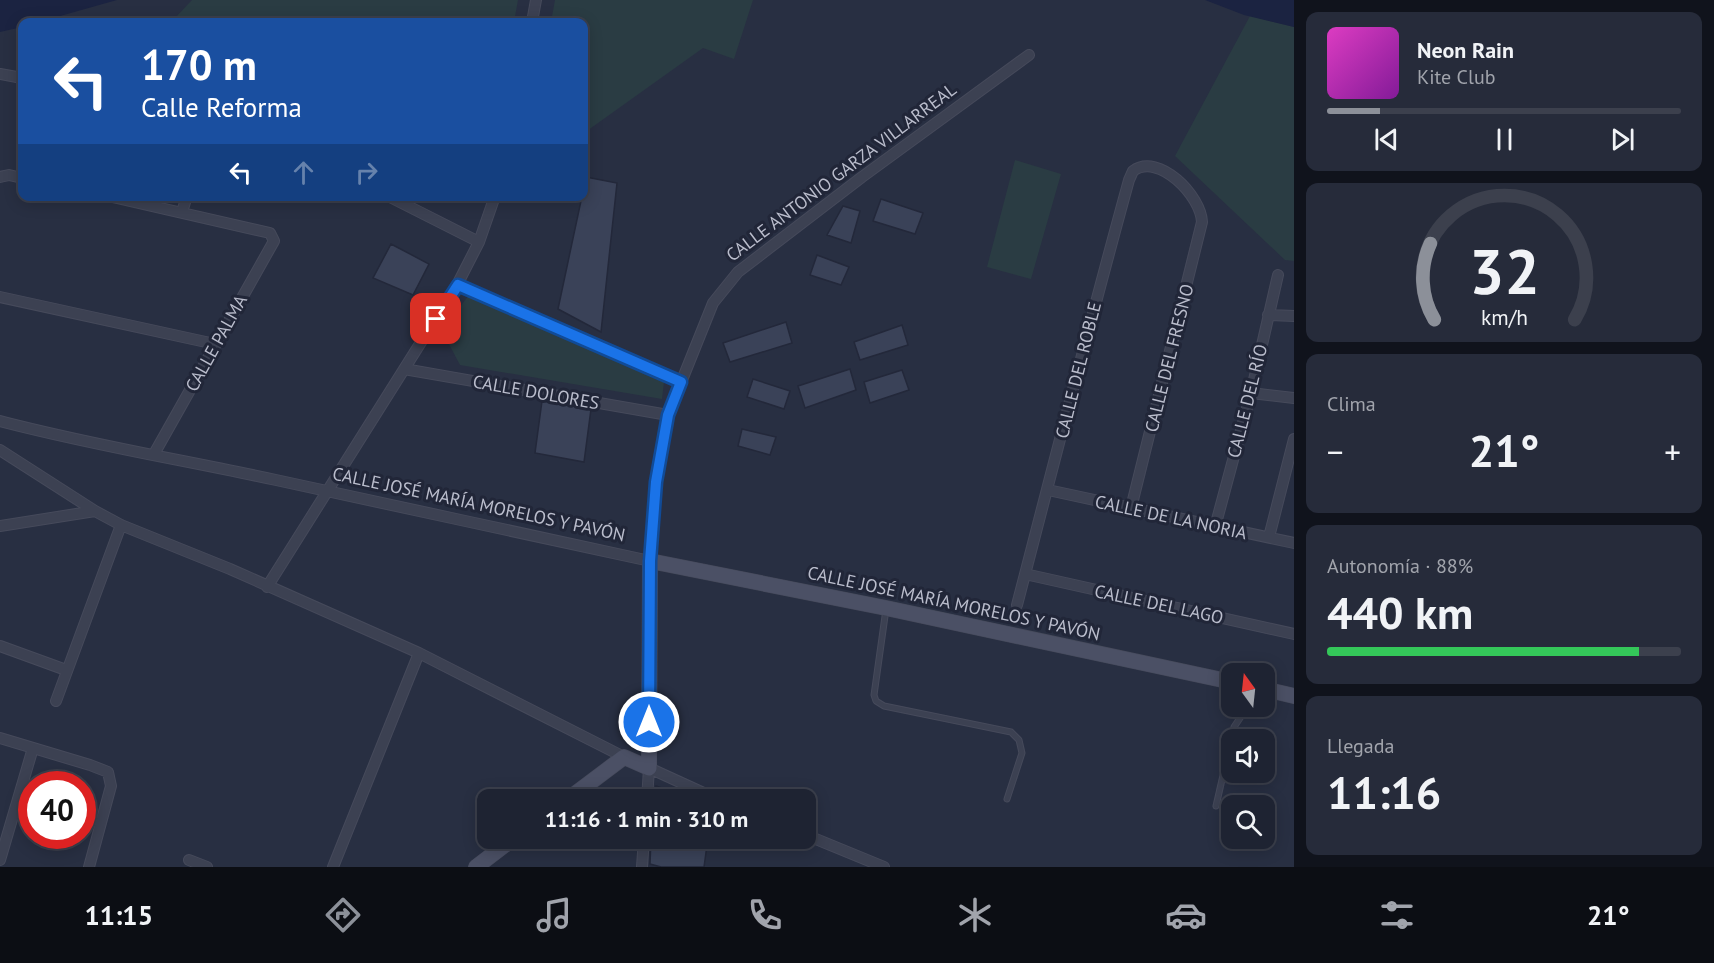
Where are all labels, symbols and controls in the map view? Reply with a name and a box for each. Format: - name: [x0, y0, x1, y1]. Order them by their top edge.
- text: Neon Rain: [1417, 36, 1514, 64]
- text: 170 m: [141, 37, 257, 92]
- icon: left: [42, 42, 120, 120]
- text: Kite Club: [1417, 64, 1495, 90]
- street label: CALLE ANTONIO GARZA VILLARREAL: [721, 78, 961, 266]
- text: Calle Reforma: [141, 90, 302, 124]
- icon: previous: [1370, 123, 1403, 156]
- icon: pause: [1488, 123, 1521, 156]
- icon: next: [1606, 123, 1639, 156]
- icon: left: [224, 156, 257, 189]
- icon: ahead: [287, 156, 320, 189]
- icon: right: [350, 156, 383, 189]
- text: 32: [1469, 230, 1539, 311]
- street label: CALLE DEL FRESNO: [1139, 282, 1199, 434]
- street label: CALLE PALMA: [180, 290, 252, 395]
- pin: [410, 293, 461, 344]
- street label: CALLE DEL ROBLE: [1050, 299, 1106, 441]
- icon: arrive: [419, 302, 452, 335]
- text: km/h: [1480, 303, 1527, 331]
- street label: CALLE DEL RÍO: [1222, 342, 1272, 460]
- street label: CALLE DOLORES: [471, 370, 601, 414]
- text: Clima: [1327, 391, 1376, 417]
- text: 21°: [1469, 421, 1539, 479]
- text: −: [1327, 430, 1344, 473]
- text: +: [1664, 430, 1681, 473]
- street label: CALLE JOSÉ MARÍA MORELOS Y PAVÓN: [331, 462, 627, 546]
- street label: CALLE DE LA NORIA: [1093, 490, 1249, 544]
- text: Autonomía · 88%: [1327, 553, 1473, 579]
- street label: CALLE JOSÉ MARÍA MORELOS Y PAVÓN: [806, 561, 1102, 645]
- street label: CALLE DEL LAGO: [1093, 579, 1225, 629]
- text: 440 km: [1327, 583, 1473, 641]
- north arrow: [1221, 663, 1275, 717]
- map controls: [1221, 663, 1275, 849]
- position arrow: [617, 690, 681, 754]
- button: sound: [1221, 729, 1275, 783]
- text: Llegada: [1327, 733, 1394, 759]
- text: 11:16: [1327, 763, 1441, 821]
- speed limit sign: 40: [18, 771, 96, 849]
- button: search: [1221, 795, 1275, 849]
- text: 11:16 · 1 min · 310 m: [545, 805, 748, 833]
- icon: directions: [322, 894, 364, 936]
- icon: music: [533, 894, 575, 936]
- icon: phone: [744, 894, 786, 936]
- icon: climate: [954, 894, 996, 936]
- icon: car: [1165, 894, 1207, 936]
- icon: filters: [1376, 894, 1418, 936]
- text: 11:15: [84, 898, 153, 932]
- text: 21°: [1587, 898, 1629, 932]

